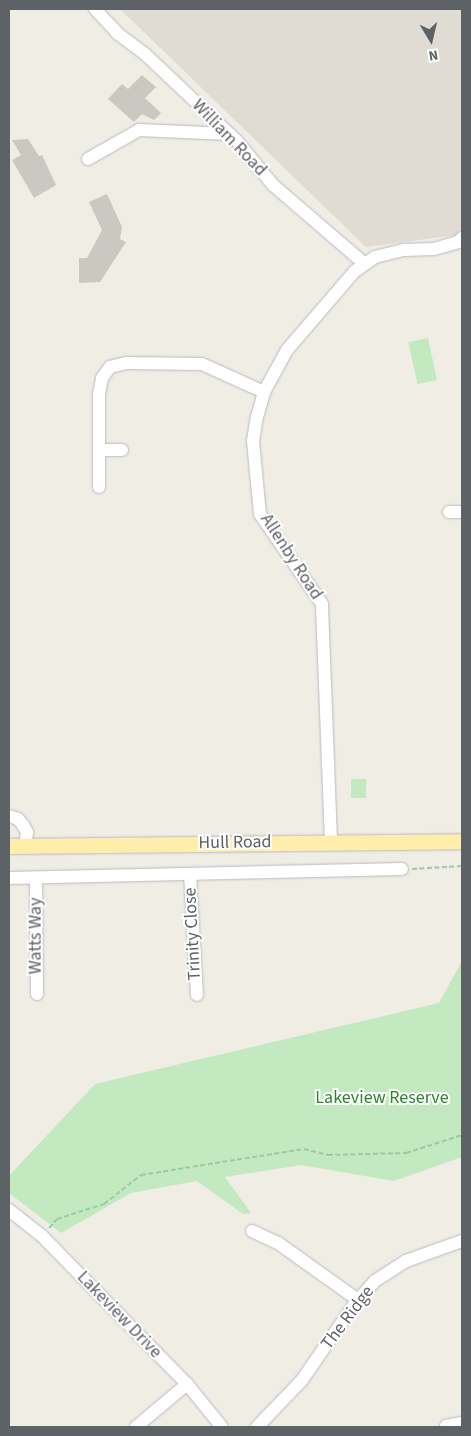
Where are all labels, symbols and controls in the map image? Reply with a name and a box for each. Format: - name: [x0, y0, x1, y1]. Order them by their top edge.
- north arrow: [406, 15, 456, 65]
- text: N: [427, 44, 440, 65]
- street label: William Road: [187, 95, 271, 181]
- street label: Allenby Road: [255, 510, 327, 604]
- street label: Hull Road: [198, 832, 272, 854]
- street label: Trinity Close: [180, 887, 206, 981]
- street label: Watts Way: [25, 898, 47, 974]
- park label: Lakeview Reserve: [315, 1087, 449, 1109]
- street label: Lakeview Drive: [72, 1267, 166, 1363]
- street label: The Ridge: [317, 1282, 379, 1354]

